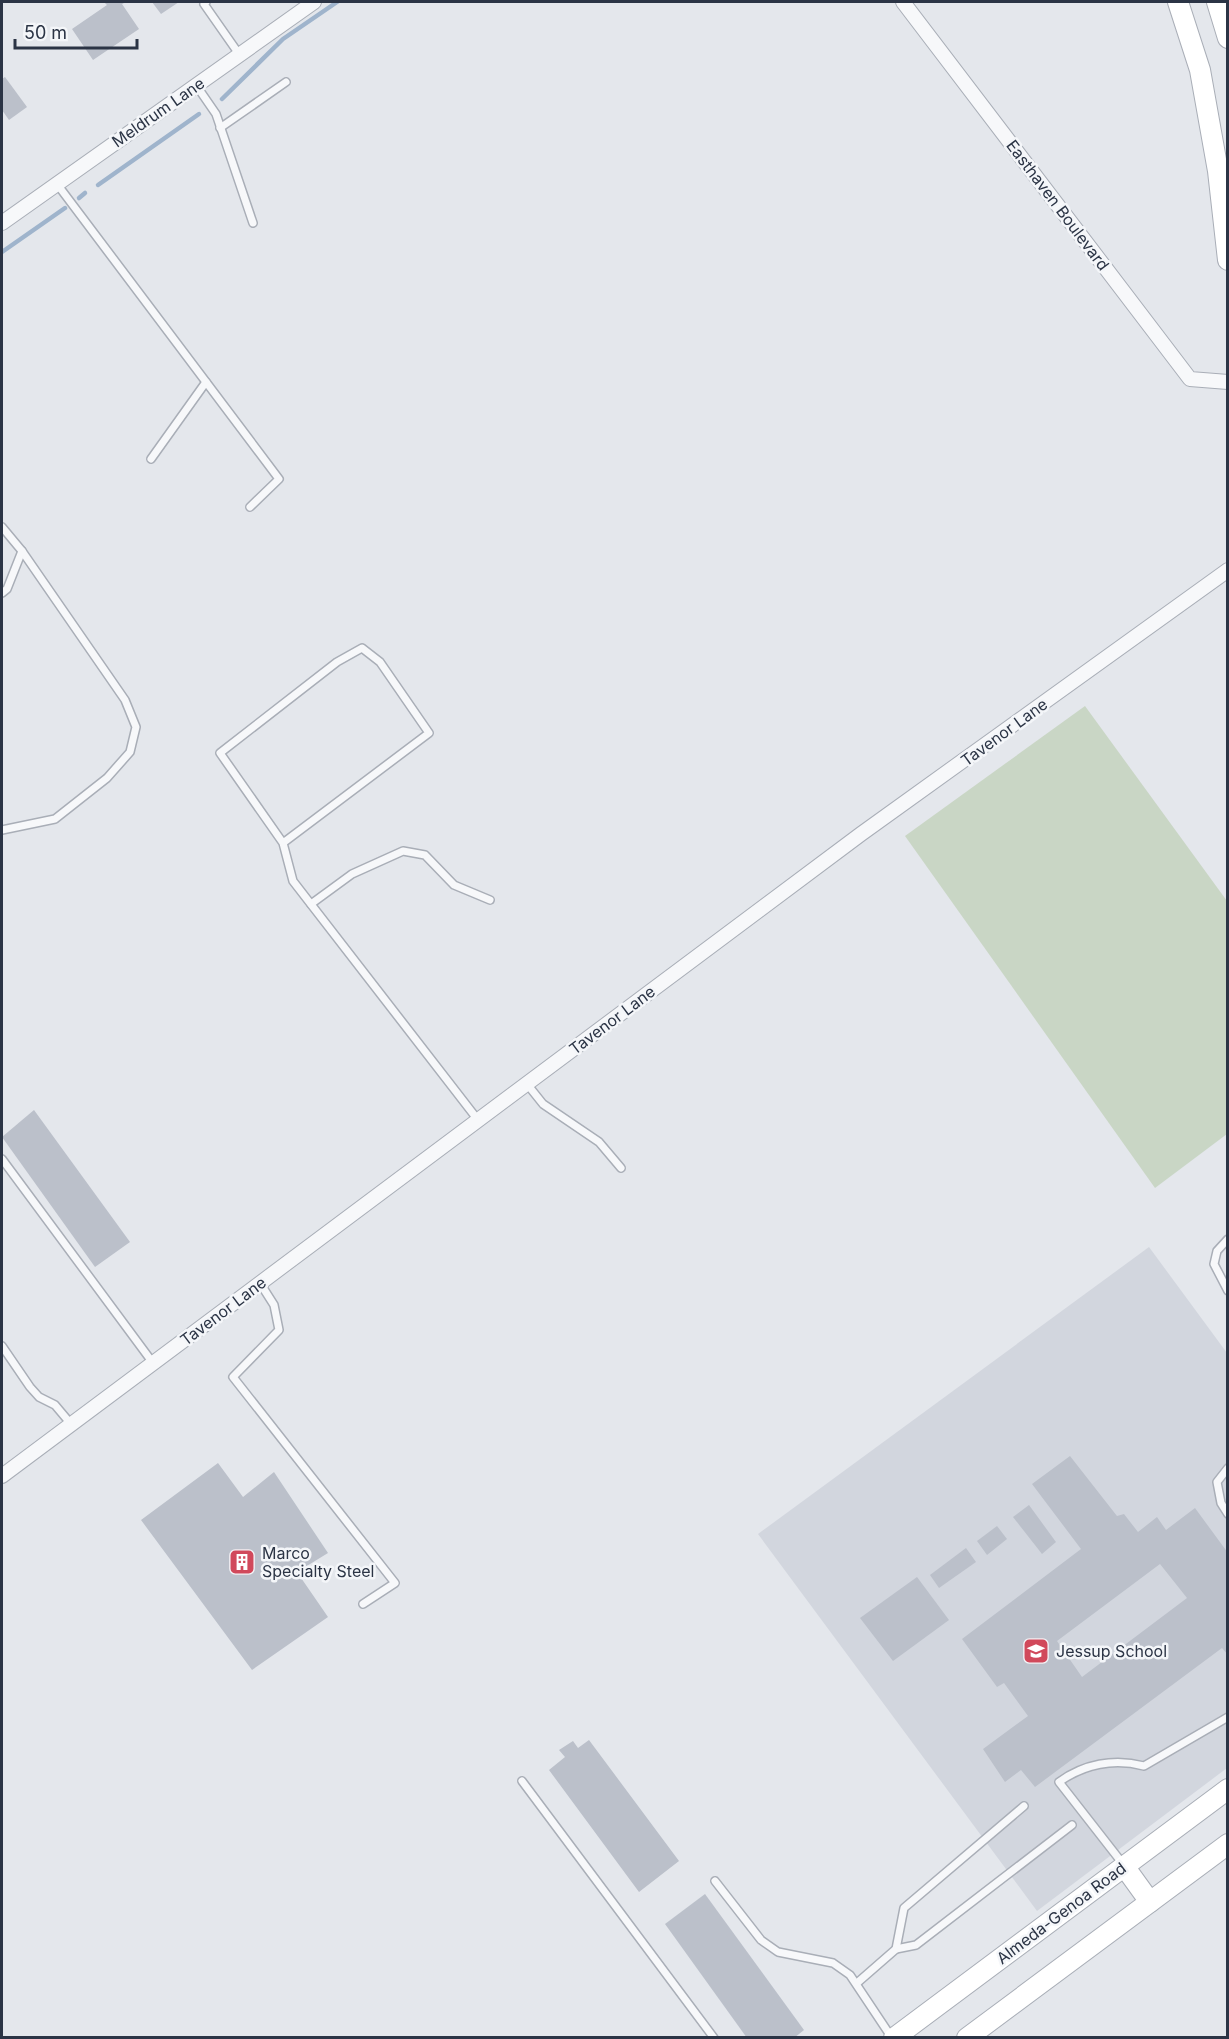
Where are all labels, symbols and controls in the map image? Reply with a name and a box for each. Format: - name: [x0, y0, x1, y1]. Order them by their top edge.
- scale bar: [15, 12, 136, 50]
- text: 50 m: [24, 22, 67, 43]
- street label: Meldrum Lane: [108, 73, 208, 151]
- street label: Easthaven Boulevard: [1002, 136, 1114, 274]
- street label: Tavenor Lane: [957, 694, 1051, 770]
- street label: Tavenor Lane: [565, 981, 659, 1059]
- street label: Tavenor Lane: [176, 1272, 270, 1350]
- place label: Marco Specialty Steel: [262, 1543, 374, 1581]
- building icon: Marco Specialty Steel: [227, 1547, 257, 1577]
- school or university icon: Jessup School: [1021, 1636, 1051, 1666]
- place label: Jessup School: [1056, 1641, 1167, 1661]
- street label: Almeda-Genoa Road: [992, 1858, 1130, 1968]

